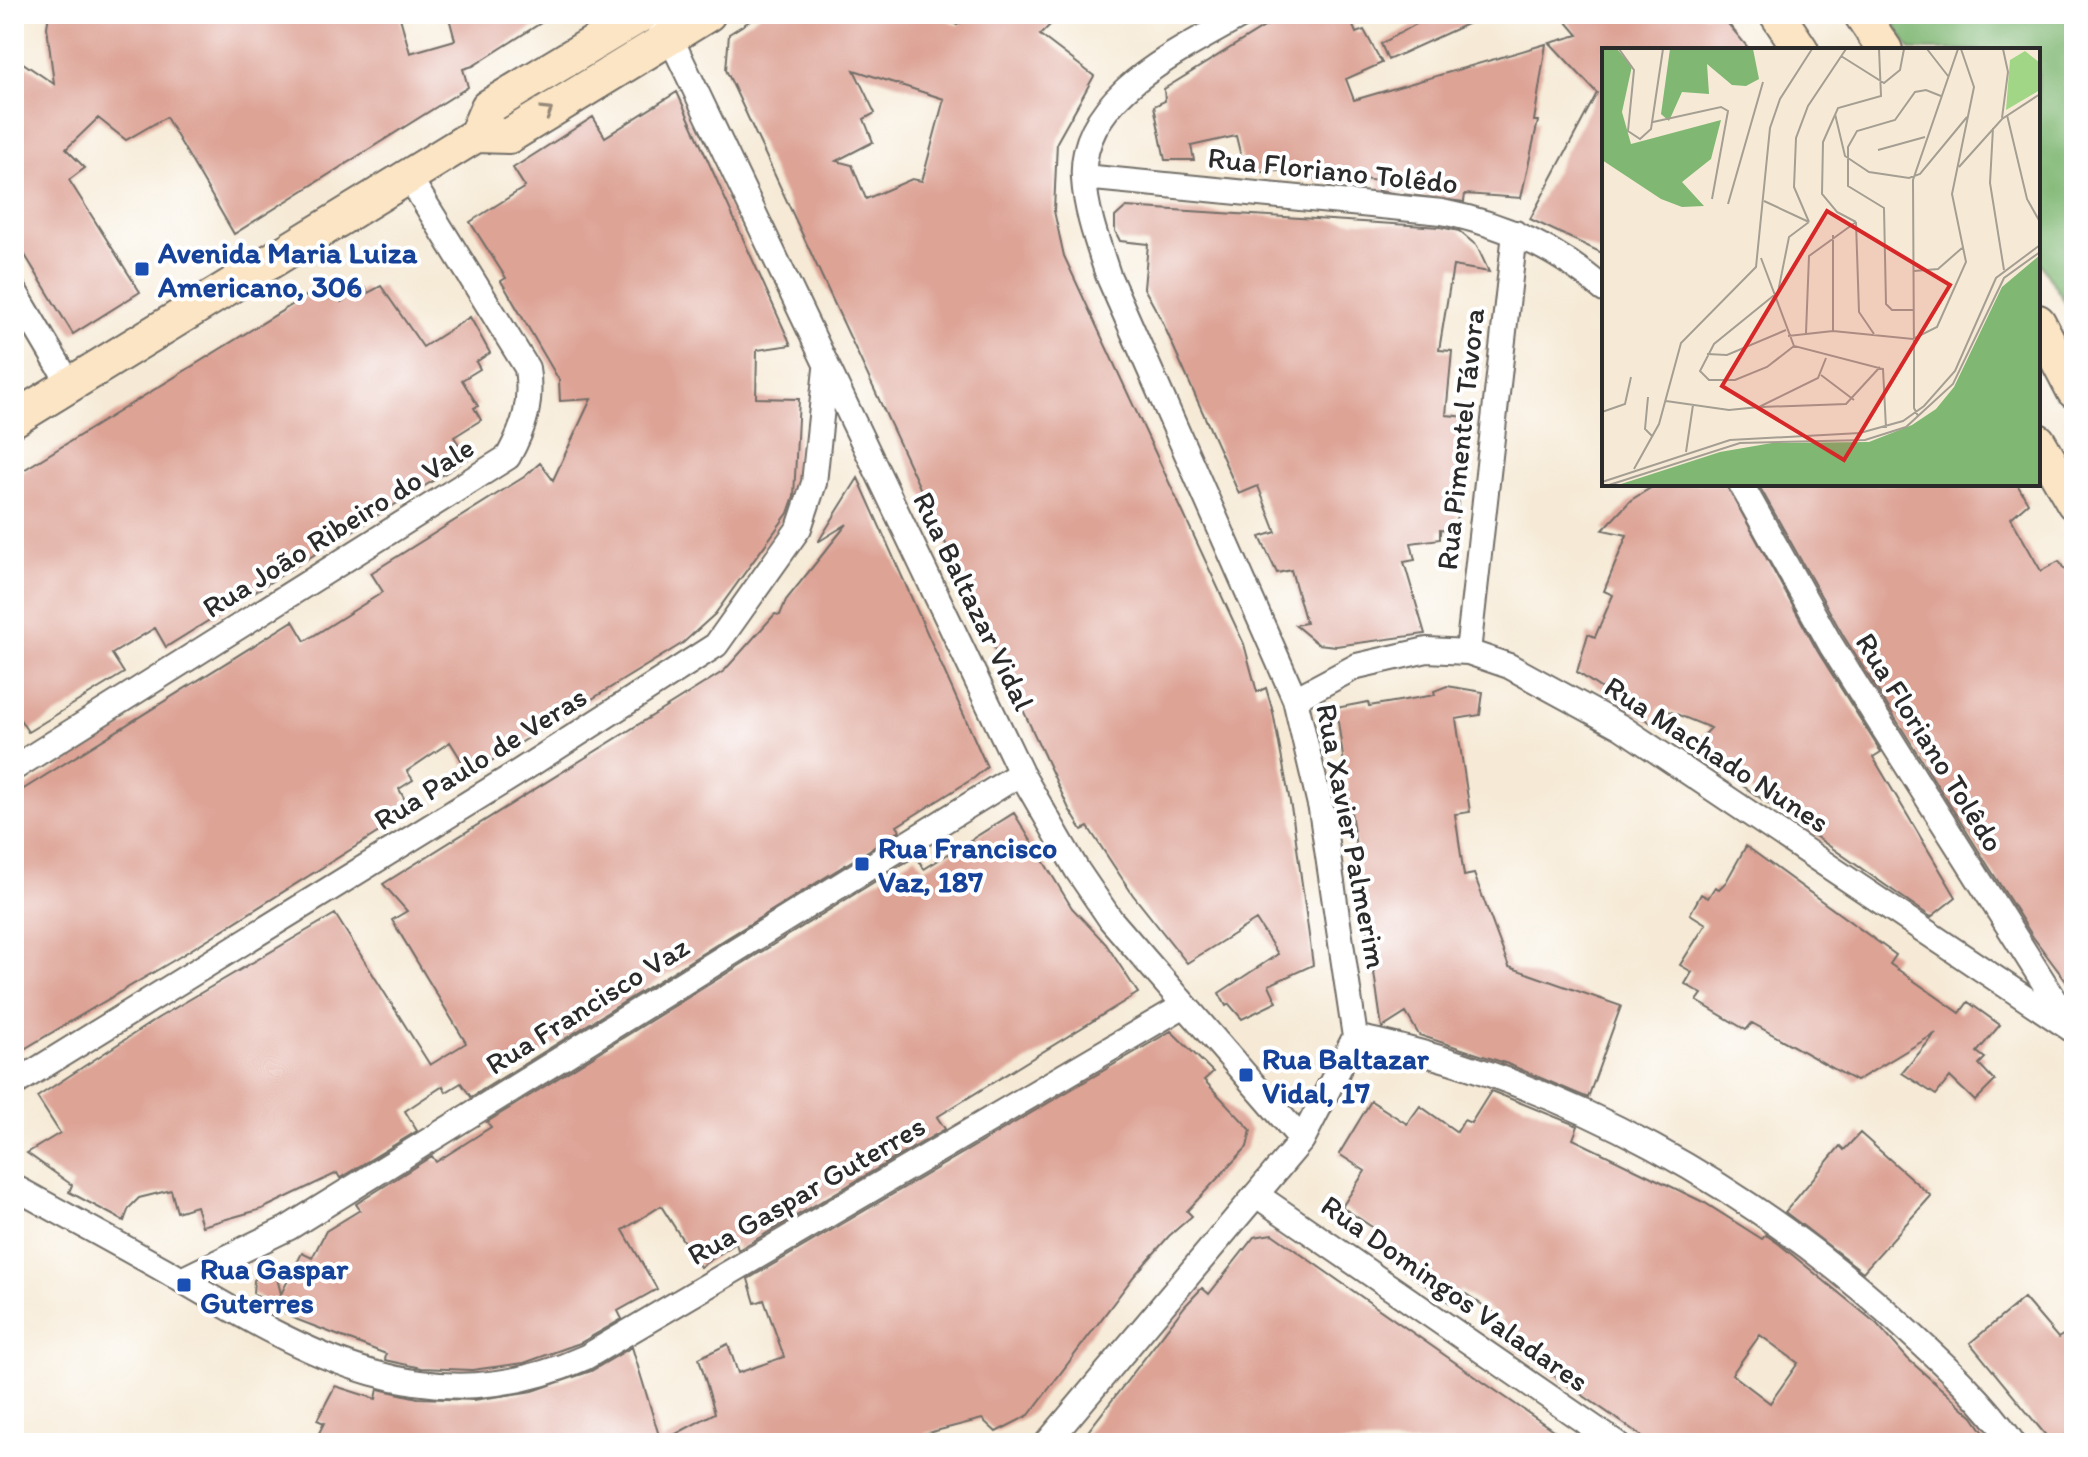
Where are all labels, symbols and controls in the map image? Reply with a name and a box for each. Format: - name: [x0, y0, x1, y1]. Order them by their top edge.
- inset map: [1602, 48, 2040, 486]
- one-way arrow: [539, 107, 553, 122]
- street label: Rua Floriano Tolêdo: [1206, 138, 1460, 202]
- place label: Avenida Maria Luiza Americano, 306: [157, 234, 418, 305]
- marker: Avenida Maria Luiza Americano, 306: [133, 260, 151, 278]
- street label: Rua Pimentel Távora: [1428, 306, 1492, 572]
- street label: Rua João Ribeiro do Vale: [195, 428, 481, 626]
- street label: Rua Baltazar Vidal: [905, 486, 1043, 717]
- street label: Rua Floriano Tolêdo: [1848, 626, 2012, 858]
- street label: Rua Machado Nunes: [1598, 667, 1836, 841]
- street label: Rua Paulo de Veras: [367, 678, 593, 838]
- street label: Rua Xavier Palmerim: [1308, 700, 1396, 972]
- place label: Rua Francisco Vaz, 187: [878, 829, 1057, 900]
- marker: Rua Francisco Vaz, 187: [853, 855, 871, 873]
- street label: Rua Francisco Vaz: [478, 928, 696, 1082]
- place label: Rua Baltazar Vidal, 17: [1262, 1040, 1430, 1111]
- marker: Rua Baltazar Vidal, 17: [1237, 1066, 1255, 1084]
- street label: Rua Gaspar Guterres: [680, 1107, 932, 1273]
- street label: Rua Domingos Valadares: [1314, 1187, 1596, 1399]
- place label: Rua Gaspar Guterres: [200, 1250, 349, 1321]
- marker: Rua Gaspar Guterres: [175, 1276, 193, 1294]

